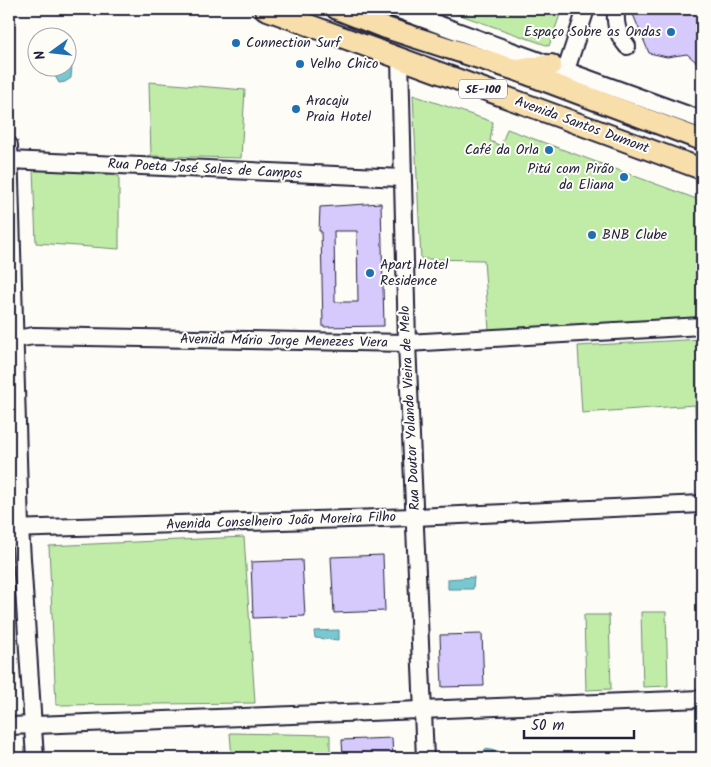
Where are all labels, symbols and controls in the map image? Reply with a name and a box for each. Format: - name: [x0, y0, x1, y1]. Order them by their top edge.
- place label: Espaço Sobre as Ondas: [524, 21, 661, 43]
- marker: Espaço Sobre as Ondas: [665, 26, 677, 38]
- north arrow: [28, 28, 78, 78]
- place label: Connection Surf: [246, 32, 342, 54]
- marker: Connection Surf: [230, 37, 242, 49]
- text: N: [29, 48, 52, 62]
- place label: Velho Chico: [310, 53, 378, 75]
- marker: Velho Chico: [294, 58, 306, 70]
- road number: SE-100: [459, 80, 507, 98]
- place label: Aracaju Praia Hotel: [306, 90, 372, 128]
- street label: Avenida Santos Dumont: [512, 90, 653, 160]
- marker: Aracaju Praia Hotel: [290, 103, 302, 115]
- place label: Café da Orla: [465, 139, 539, 161]
- marker: Café da Orla: [543, 144, 555, 156]
- street label: Rua Poeta José Sales de Campos: [107, 153, 303, 185]
- place label: Pitú com Pirão da Eliana: [527, 158, 614, 196]
- marker: Pitú com Pirão da Eliana: [618, 171, 630, 183]
- place label: BNB Clube: [602, 224, 668, 246]
- marker: BNB Clube: [586, 229, 598, 241]
- place label: Apart Hotel Residence: [380, 254, 449, 292]
- marker: Apart Hotel Residence: [364, 267, 376, 279]
- street label: Rua Doutor Yolando Vieira de Melo: [394, 305, 426, 511]
- street label: Avenida Mário Jorge Menezes Viera: [180, 328, 388, 354]
- street label: Avenida Conselheiro João Moreira Filho: [166, 506, 396, 536]
- scale bar: [524, 707, 634, 739]
- text: 50 m: [531, 714, 565, 738]

